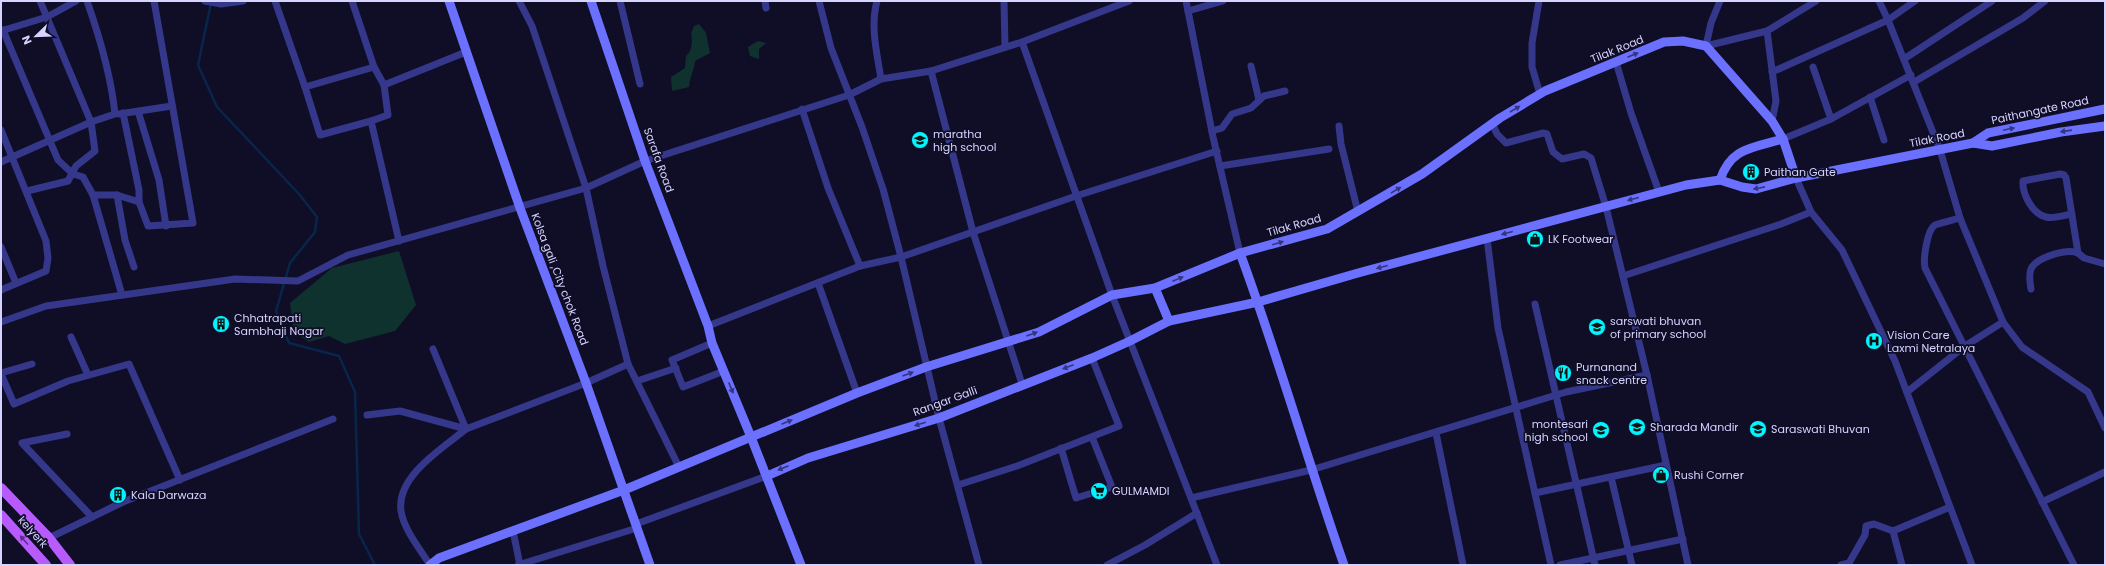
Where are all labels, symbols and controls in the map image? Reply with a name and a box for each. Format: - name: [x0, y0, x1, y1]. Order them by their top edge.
- north arrow: [16, 16, 56, 56]
- street label: Tilak Road: [1588, 31, 1646, 67]
- text: N: [18, 33, 36, 47]
- one-way arrow: [1627, 52, 1639, 58]
- street label: Paithangate Road: [1990, 92, 2090, 128]
- one-way arrow: [1509, 105, 1521, 112]
- street label: Sarafa Road: [640, 125, 678, 195]
- street label: Tilak Road: [1908, 125, 1966, 151]
- place label: maratha high school: [933, 126, 996, 155]
- one-way arrow: [2003, 126, 2015, 132]
- one-way arrow: [2060, 128, 2072, 134]
- school or university icon: maratha high school: [910, 130, 930, 150]
- building icon: Paithan Gate: [1741, 162, 1761, 182]
- place label: Paithan Gate: [1764, 164, 1836, 180]
- one-way arrow: [1753, 185, 1765, 191]
- one-way arrow: [1390, 186, 1402, 193]
- one-way arrow: [1626, 197, 1639, 203]
- street label: Tilak Road: [1265, 210, 1323, 240]
- street label: Kolsa gali ,City chok Road: [527, 211, 593, 347]
- shop icon: LK Footwear: [1525, 229, 1545, 249]
- one-way arrow: [1501, 230, 1513, 236]
- place label: LK Footwear: [1548, 231, 1613, 247]
- one-way arrow: [1272, 240, 1284, 246]
- one-way arrow: [1375, 264, 1387, 270]
- one-way arrow: [1173, 275, 1185, 281]
- place label: Chhatrapati Sambhaji Nagar: [234, 310, 324, 339]
- place label: sarswati bhuvan of primary school: [1610, 313, 1706, 342]
- building icon: Chhatrapati Sambhaji Nagar: [211, 314, 231, 334]
- school or university icon: sarswati bhuvan of primary school: [1587, 317, 1607, 337]
- place label: Vision Care Laxmi Netralaya: [1887, 327, 1975, 356]
- one-way arrow: [1026, 331, 1038, 337]
- hospital icon: Vision Care Laxmi Netralaya: [1864, 331, 1884, 351]
- place label: Purnanand snack centre: [1576, 359, 1647, 388]
- restaurant icon: Purnanand snack centre: [1553, 363, 1573, 383]
- one-way arrow: [1061, 364, 1073, 370]
- one-way arrow: [902, 370, 914, 376]
- street label: Rangar Galli: [911, 382, 980, 420]
- one-way arrow: [728, 383, 734, 395]
- place label: montesari high school: [1525, 416, 1588, 445]
- school or university icon: Sharada Mandir: [1627, 417, 1647, 437]
- one-way arrow: [782, 419, 794, 425]
- place label: Sharada Mandir: [1650, 419, 1738, 435]
- school or university icon: Saraswati Bhuvan: [1748, 419, 1768, 439]
- school or university icon: montesari high school: [1591, 420, 1611, 440]
- one-way arrow: [914, 421, 926, 427]
- place label: Saraswati Bhuvan: [1771, 421, 1870, 437]
- one-way arrow: [778, 465, 789, 471]
- shop icon: Rushi Corner: [1651, 465, 1671, 485]
- place label: Rushi Corner: [1674, 467, 1744, 483]
- supermarket icon: GULMAMDI: [1089, 481, 1109, 501]
- place label: GULMAMDI: [1112, 483, 1170, 499]
- building icon: Kala Darwaza: [108, 485, 128, 505]
- place label: Kala Darwaza: [131, 487, 206, 503]
- street label: kelyerk: [14, 513, 52, 552]
- one-way arrow: [19, 535, 28, 545]

